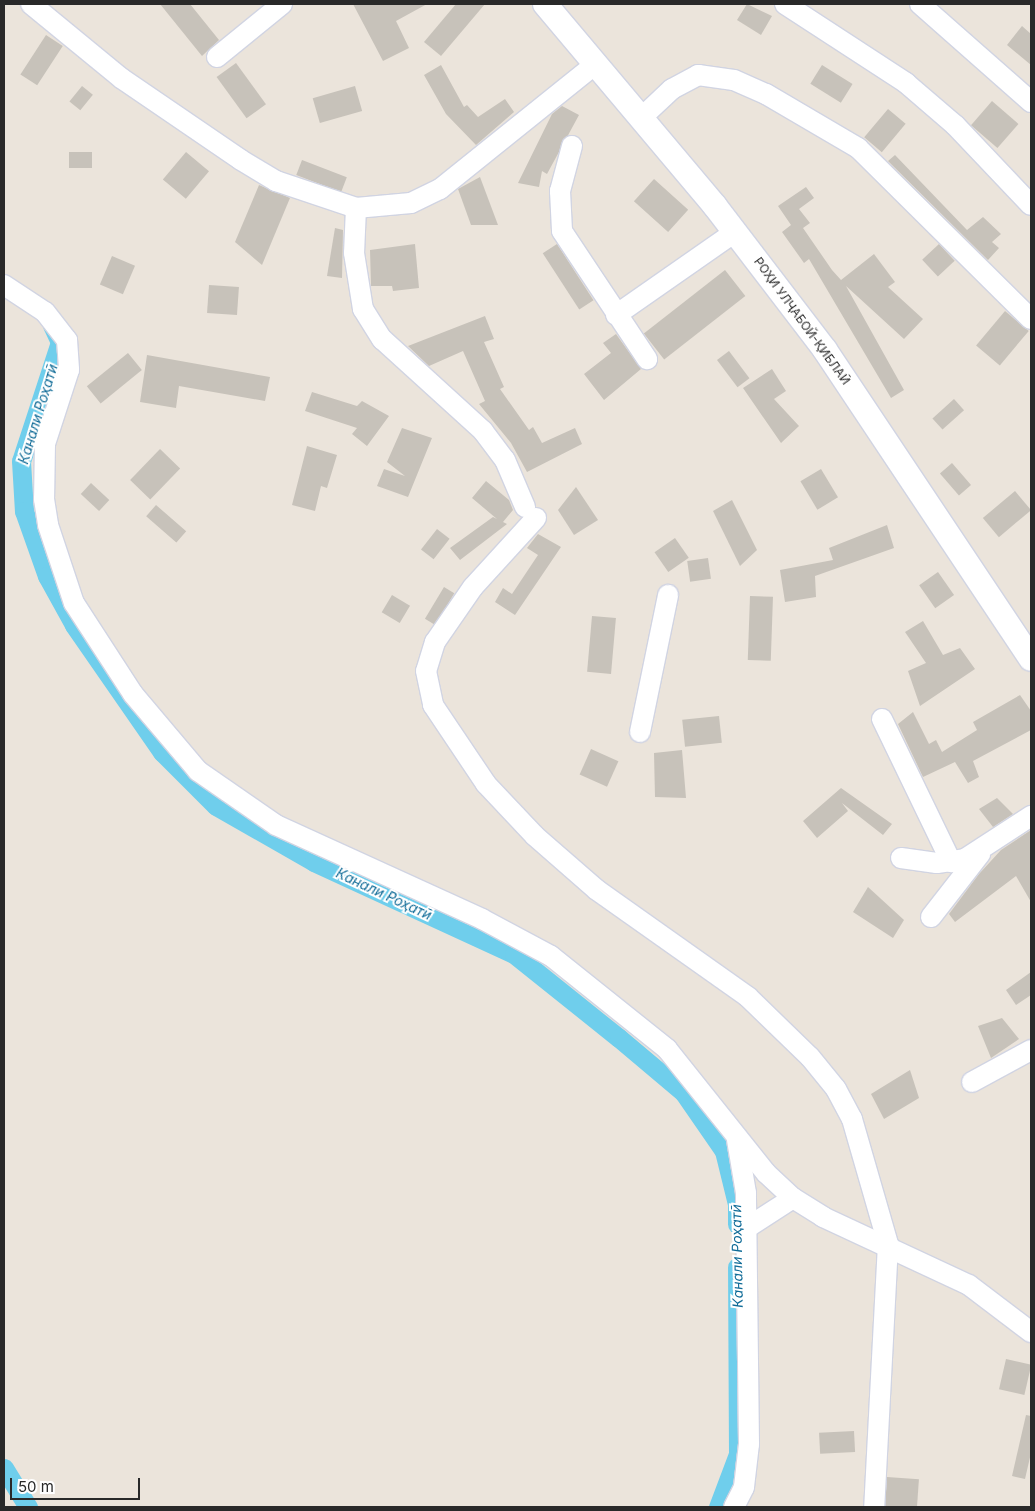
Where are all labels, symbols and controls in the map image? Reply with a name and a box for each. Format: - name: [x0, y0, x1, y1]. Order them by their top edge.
- street label: РОҲИ УЛҶАБОЙ-ҚИБЛАӢ: [751, 255, 853, 387]
- water label: Канали Роҳатӣ: [15, 362, 61, 466]
- water label: Канали Роҳатӣ: [333, 864, 435, 924]
- water label: Канали Роҳатӣ: [728, 1204, 746, 1308]
- scale bar: [12, 1468, 142, 1500]
- text: 50 m: [18, 1477, 54, 1496]

